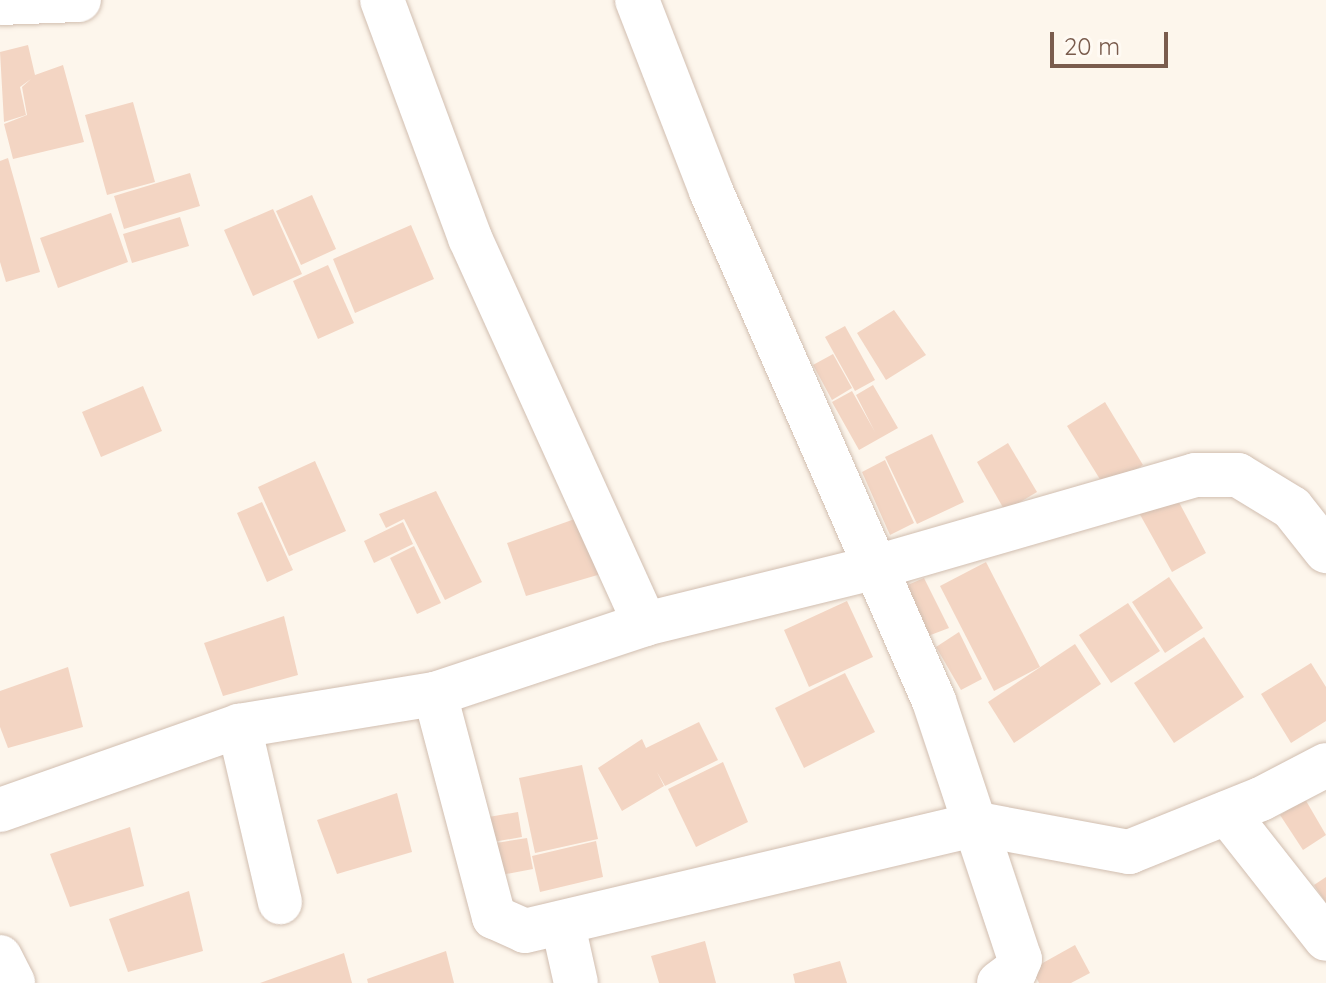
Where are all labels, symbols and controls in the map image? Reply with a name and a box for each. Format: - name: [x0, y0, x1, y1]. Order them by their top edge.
- scale bar: [1054, 16, 1172, 66]
- text: 20 m: [1064, 31, 1120, 61]

